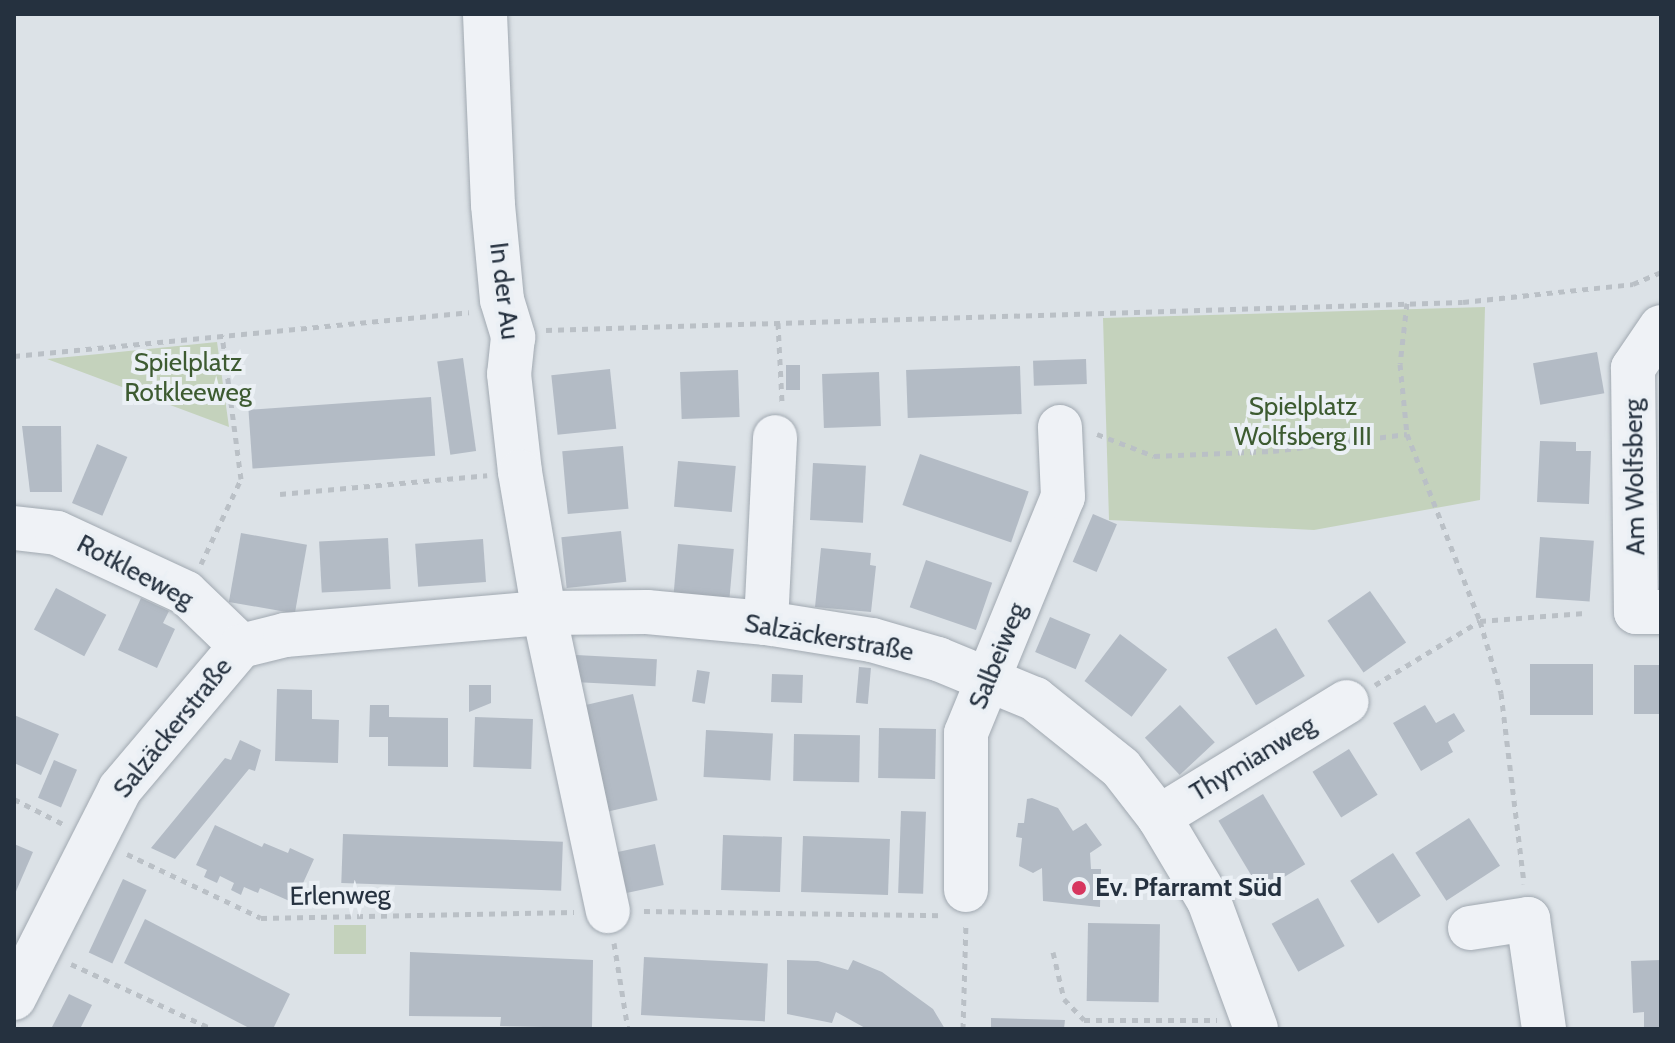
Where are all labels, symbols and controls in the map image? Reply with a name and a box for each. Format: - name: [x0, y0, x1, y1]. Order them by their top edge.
- street label: In der Au: [483, 241, 525, 341]
- park label: Spielplatz Rotkleeweg: [124, 347, 252, 408]
- park label: Spielplatz Wolfsberg III: [1234, 391, 1372, 452]
- street label: Am Wolfsberg: [1618, 398, 1652, 556]
- street label: Rotkleeweg: [71, 528, 199, 616]
- street label: Salbeiweg: [963, 598, 1033, 714]
- street label: Salzäckerstraße: [742, 608, 916, 668]
- street label: Salzäckerstraße: [107, 652, 239, 804]
- street label: Thymianweg: [1185, 709, 1321, 809]
- place label: Ev. Pfarramt Süd: [1095, 872, 1282, 904]
- marker: Ev. Pfarramt Süd: [1070, 879, 1088, 897]
- street label: Erlenweg: [289, 880, 391, 912]

